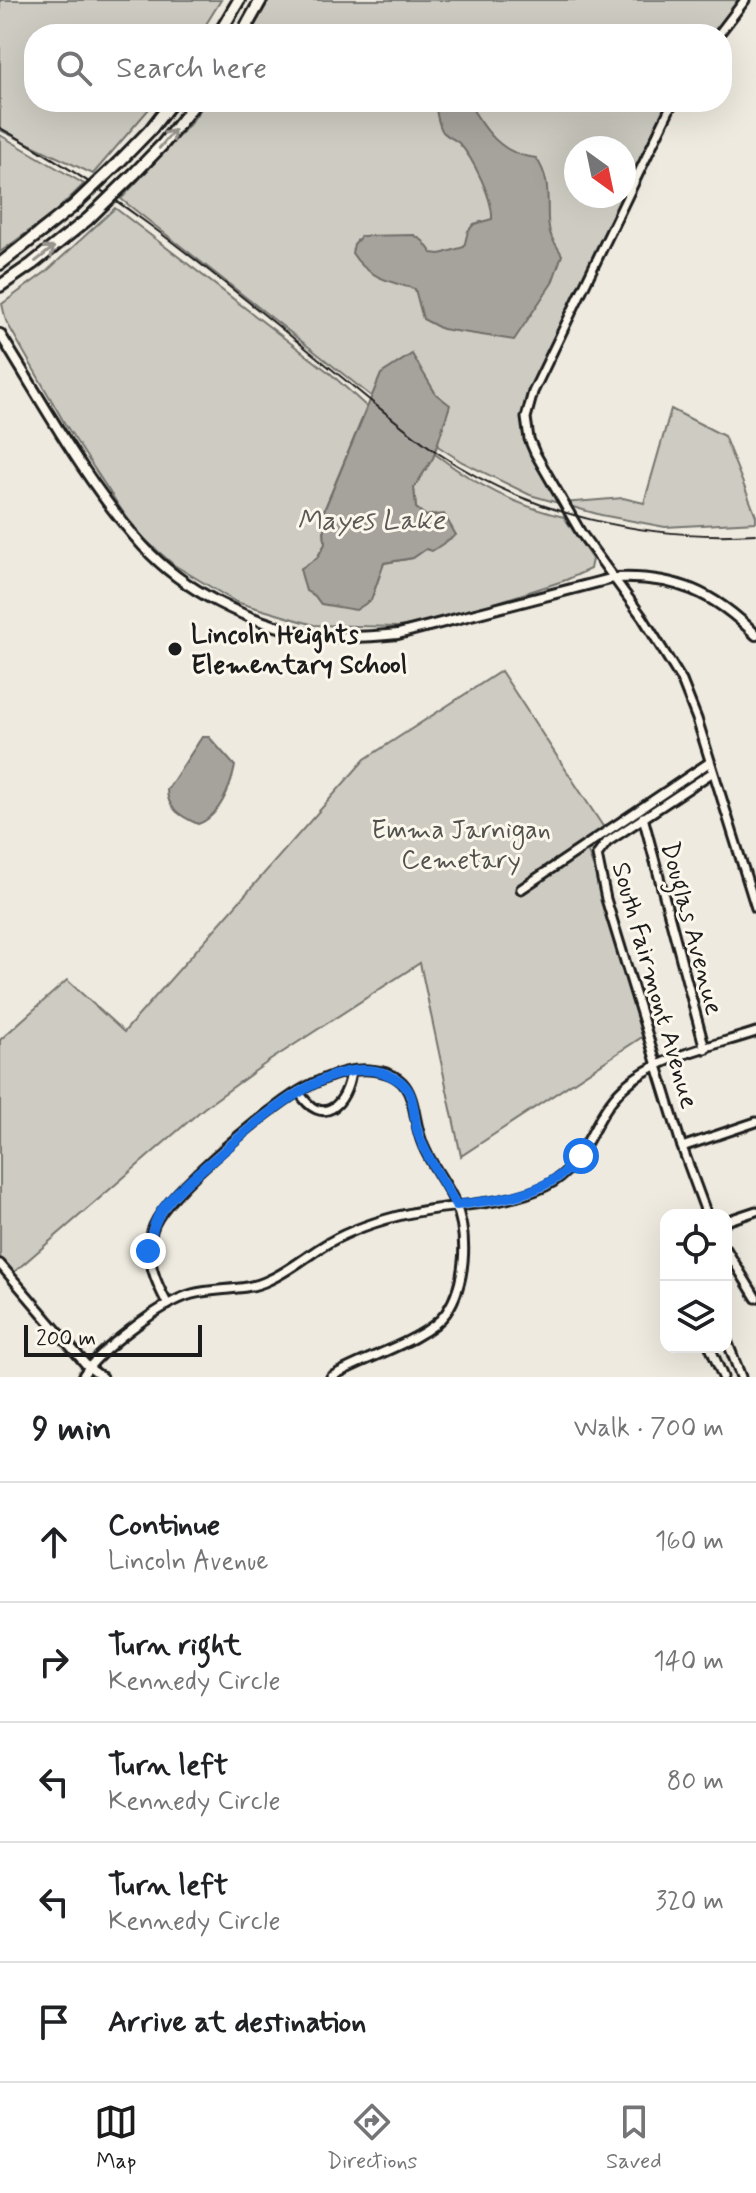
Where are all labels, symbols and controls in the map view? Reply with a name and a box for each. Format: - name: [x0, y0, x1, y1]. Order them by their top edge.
- search box: [24, 24, 732, 112]
- icon: search: [52, 46, 96, 90]
- text: Search here: [116, 49, 267, 88]
- one-way arrow: [158, 130, 176, 150]
- north arrow: [564, 136, 636, 208]
- one-way arrow: [34, 245, 55, 262]
- water label: Mayes Lake: [297, 503, 446, 540]
- place label: Lincoln Heights Elementary School: [191, 619, 407, 683]
- marker: Lincoln Heights Elementary School: [166, 640, 184, 658]
- park label: Emma Jarnigan Cemetary: [371, 814, 551, 878]
- street label: Douglas Avenue: [649, 838, 731, 1020]
- street label: South Fairmont Avenue: [603, 858, 706, 1113]
- route start: [563, 1138, 599, 1174]
- map controls: [660, 1209, 732, 1353]
- button: locate: [660, 1209, 732, 1281]
- route end: [130, 1233, 166, 1269]
- button: layers: [660, 1281, 732, 1353]
- scale bar: [24, 1321, 202, 1357]
- text: 200 m: [36, 1325, 96, 1353]
- text: 9 min: [32, 1407, 112, 1452]
- text: Walk · 700 m: [574, 1412, 724, 1446]
- text: Continue: [108, 1506, 220, 1545]
- icon: ahead: [32, 1520, 76, 1564]
- text: 160 m: [655, 1525, 724, 1559]
- text: Lincoln Avenue: [108, 1545, 268, 1579]
- text: Turn right: [108, 1626, 241, 1665]
- icon: right: [32, 1640, 76, 1684]
- text: 140 m: [653, 1645, 724, 1679]
- text: Kennedy Circle: [108, 1665, 281, 1699]
- text: Turn left: [108, 1746, 228, 1785]
- icon: left: [32, 1760, 76, 1804]
- text: 80 m: [667, 1765, 724, 1799]
- text: Kennedy Circle: [108, 1785, 281, 1819]
- text: Turn left: [108, 1866, 228, 1905]
- icon: left: [32, 1880, 76, 1924]
- text: 320 m: [655, 1885, 724, 1919]
- text: Kennedy Circle: [108, 1905, 281, 1939]
- icon: arrive: [32, 2000, 76, 2044]
- text: Arrive at destination: [108, 2003, 366, 2042]
- tab: Map: [94, 2100, 138, 2176]
- tab: Directions: [327, 2100, 417, 2176]
- tab: Saved: [606, 2100, 662, 2176]

